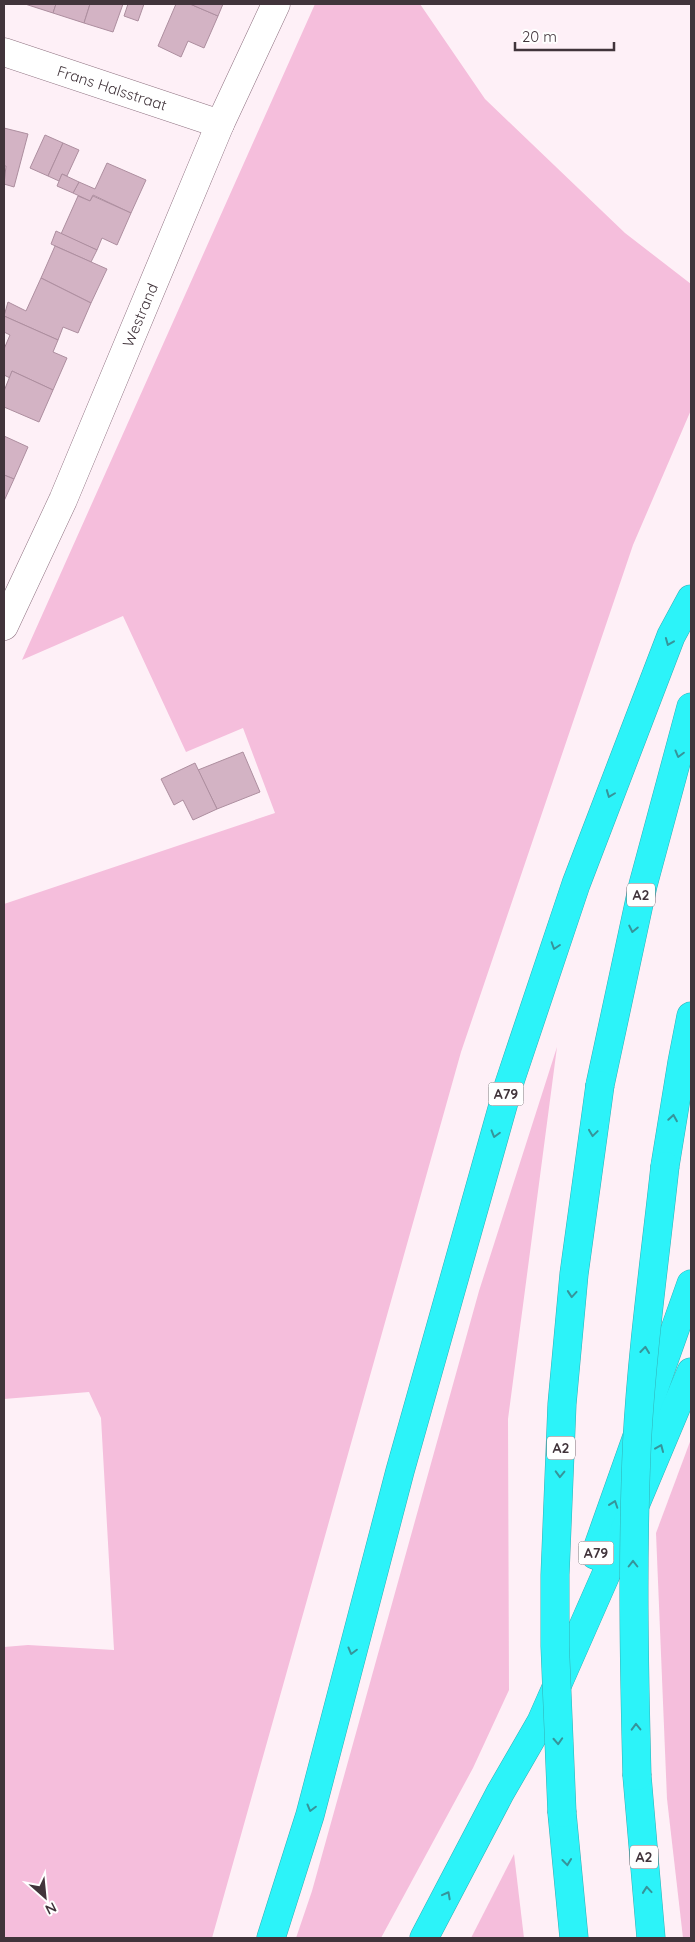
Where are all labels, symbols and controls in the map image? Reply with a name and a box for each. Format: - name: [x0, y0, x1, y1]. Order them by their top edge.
- scale bar: [515, 20, 614, 52]
- text: 20 m: [522, 27, 557, 46]
- street label: Frans Halsstraat: [55, 61, 169, 115]
- street label: Westrand: [118, 280, 162, 350]
- one-way arrow: [665, 637, 675, 646]
- one-way arrow: [674, 750, 685, 759]
- one-way arrow: [606, 789, 616, 797]
- road number: A2: [627, 884, 655, 906]
- one-way arrow: [629, 924, 639, 933]
- one-way arrow: [551, 942, 561, 950]
- road number: A79: [488, 1082, 524, 1106]
- one-way arrow: [667, 1113, 677, 1122]
- one-way arrow: [490, 1130, 501, 1139]
- one-way arrow: [588, 1130, 599, 1138]
- one-way arrow: [567, 1291, 578, 1299]
- one-way arrow: [639, 1346, 650, 1354]
- road number: A2: [547, 1436, 575, 1460]
- one-way arrow: [653, 1444, 664, 1453]
- one-way arrow: [554, 1470, 565, 1478]
- one-way arrow: [608, 1500, 618, 1509]
- road number: A79: [578, 1542, 614, 1565]
- one-way arrow: [628, 1560, 638, 1568]
- one-way arrow: [347, 1646, 358, 1655]
- one-way arrow: [631, 1723, 641, 1730]
- one-way arrow: [553, 1738, 563, 1746]
- one-way arrow: [307, 1804, 317, 1812]
- road number: A2: [630, 1845, 658, 1868]
- one-way arrow: [561, 1858, 572, 1866]
- north arrow: [20, 1872, 70, 1922]
- one-way arrow: [641, 1885, 652, 1893]
- one-way arrow: [440, 1891, 450, 1900]
- text: N: [42, 1898, 60, 1919]

